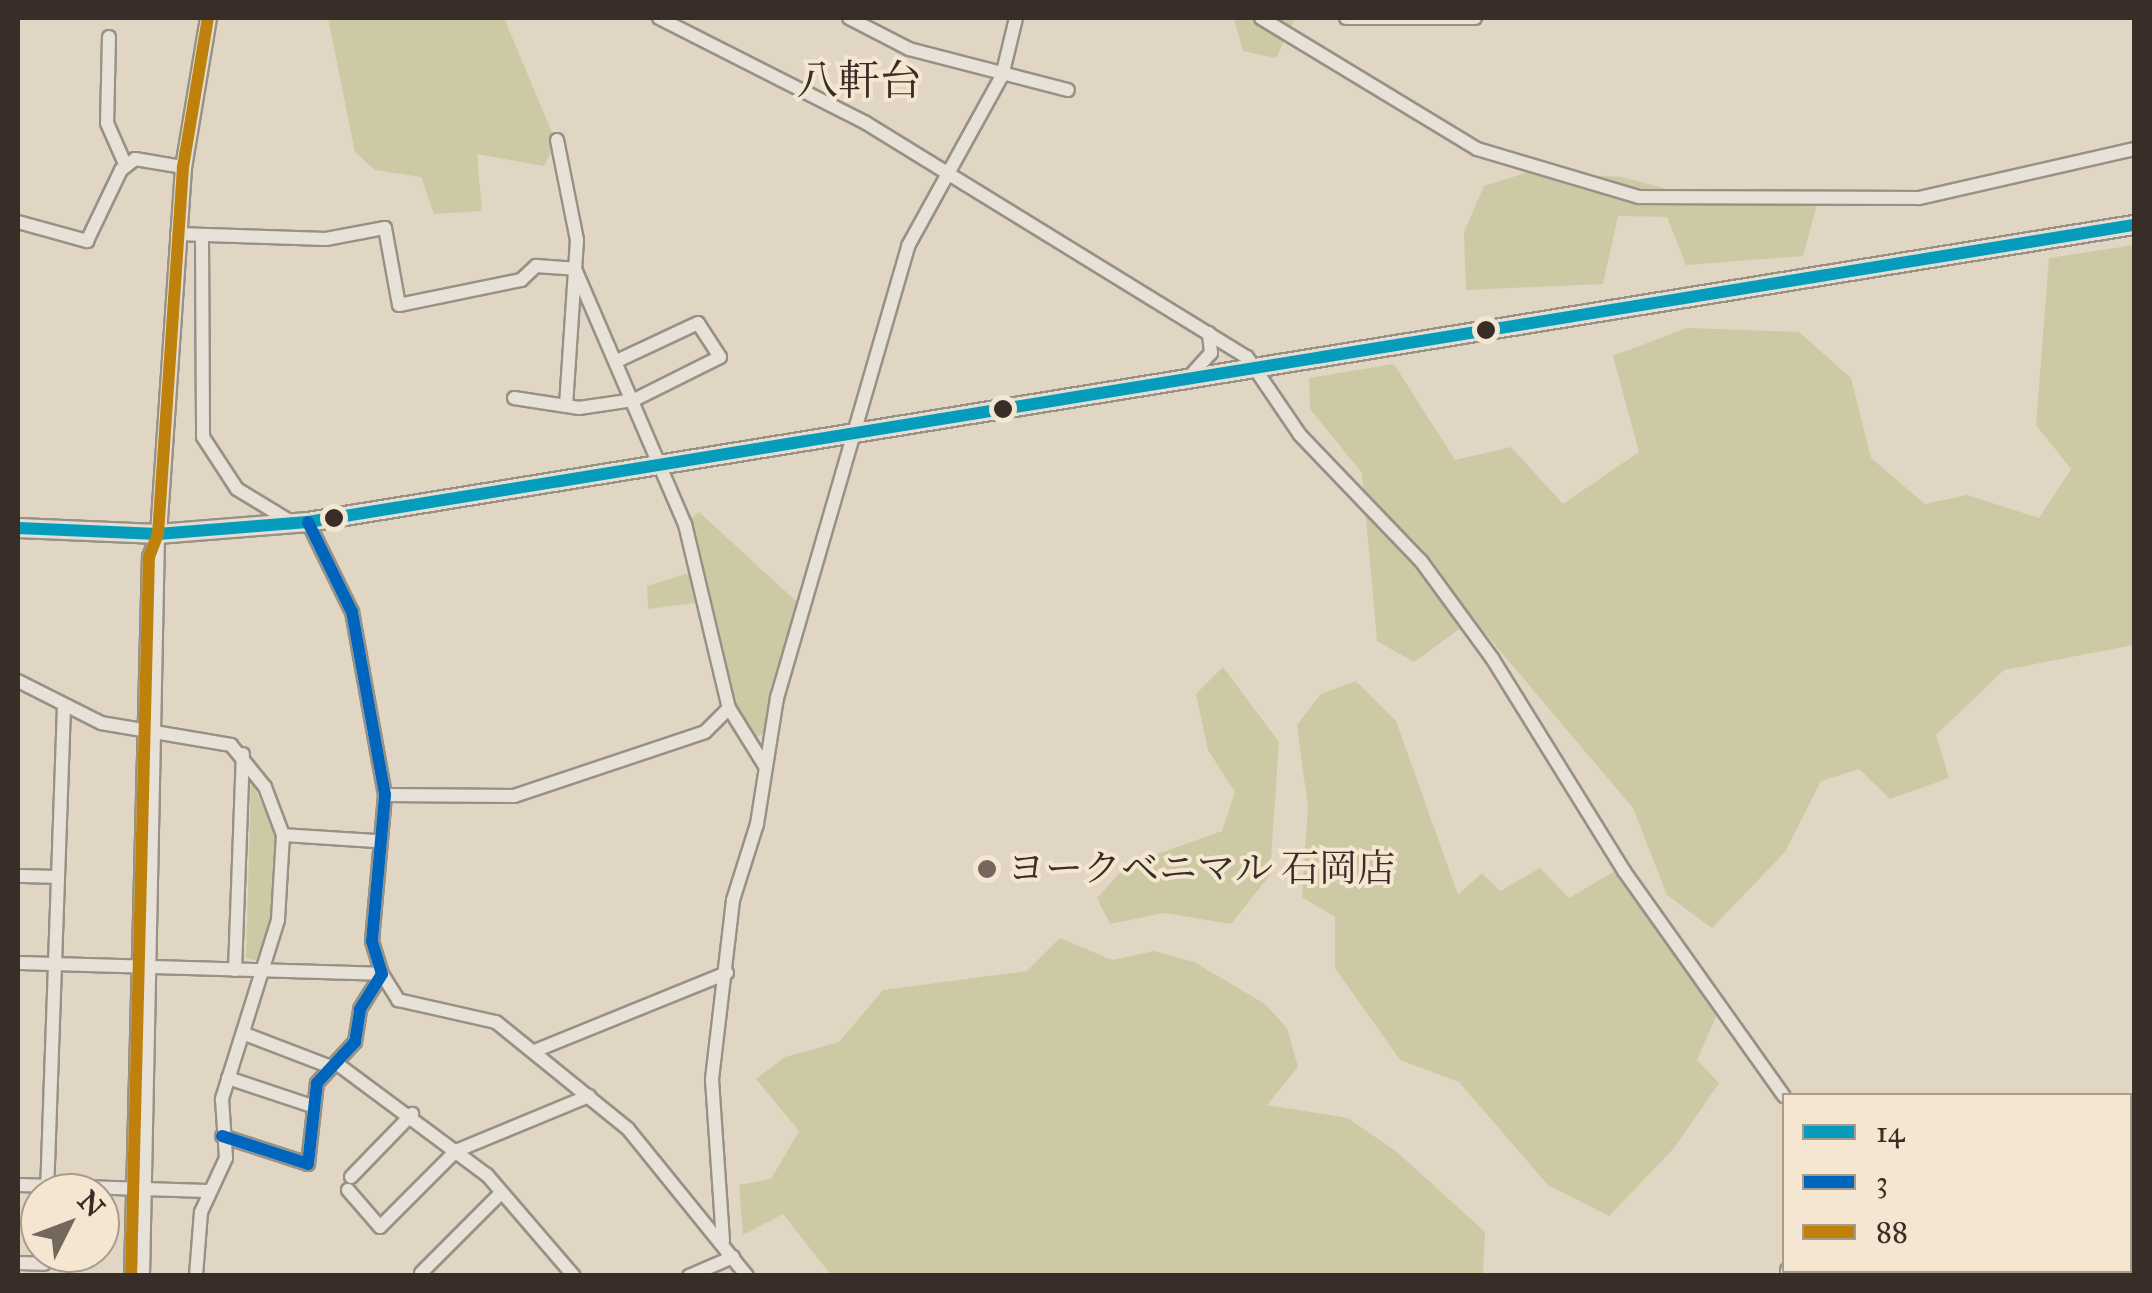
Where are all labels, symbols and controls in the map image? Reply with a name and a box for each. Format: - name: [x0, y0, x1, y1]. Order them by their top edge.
- district label: 八軒台: [796, 56, 922, 106]
- unlabelled marker: [1476, 320, 1496, 340]
- unlabelled marker: [993, 399, 1013, 419]
- unlabelled marker: [324, 508, 344, 528]
- place label: ヨークベニマル 石岡店: [1007, 846, 1395, 892]
- marker: ヨークベニマル 石岡店: [976, 858, 998, 880]
- legend: [1782, 1093, 2132, 1273]
- text: 14: [1876, 1114, 1905, 1150]
- text: 3: [1876, 1164, 1888, 1200]
- north arrow: [20, 1173, 120, 1273]
- text: N: [70, 1183, 112, 1224]
- text: 88: [1876, 1214, 1908, 1250]

